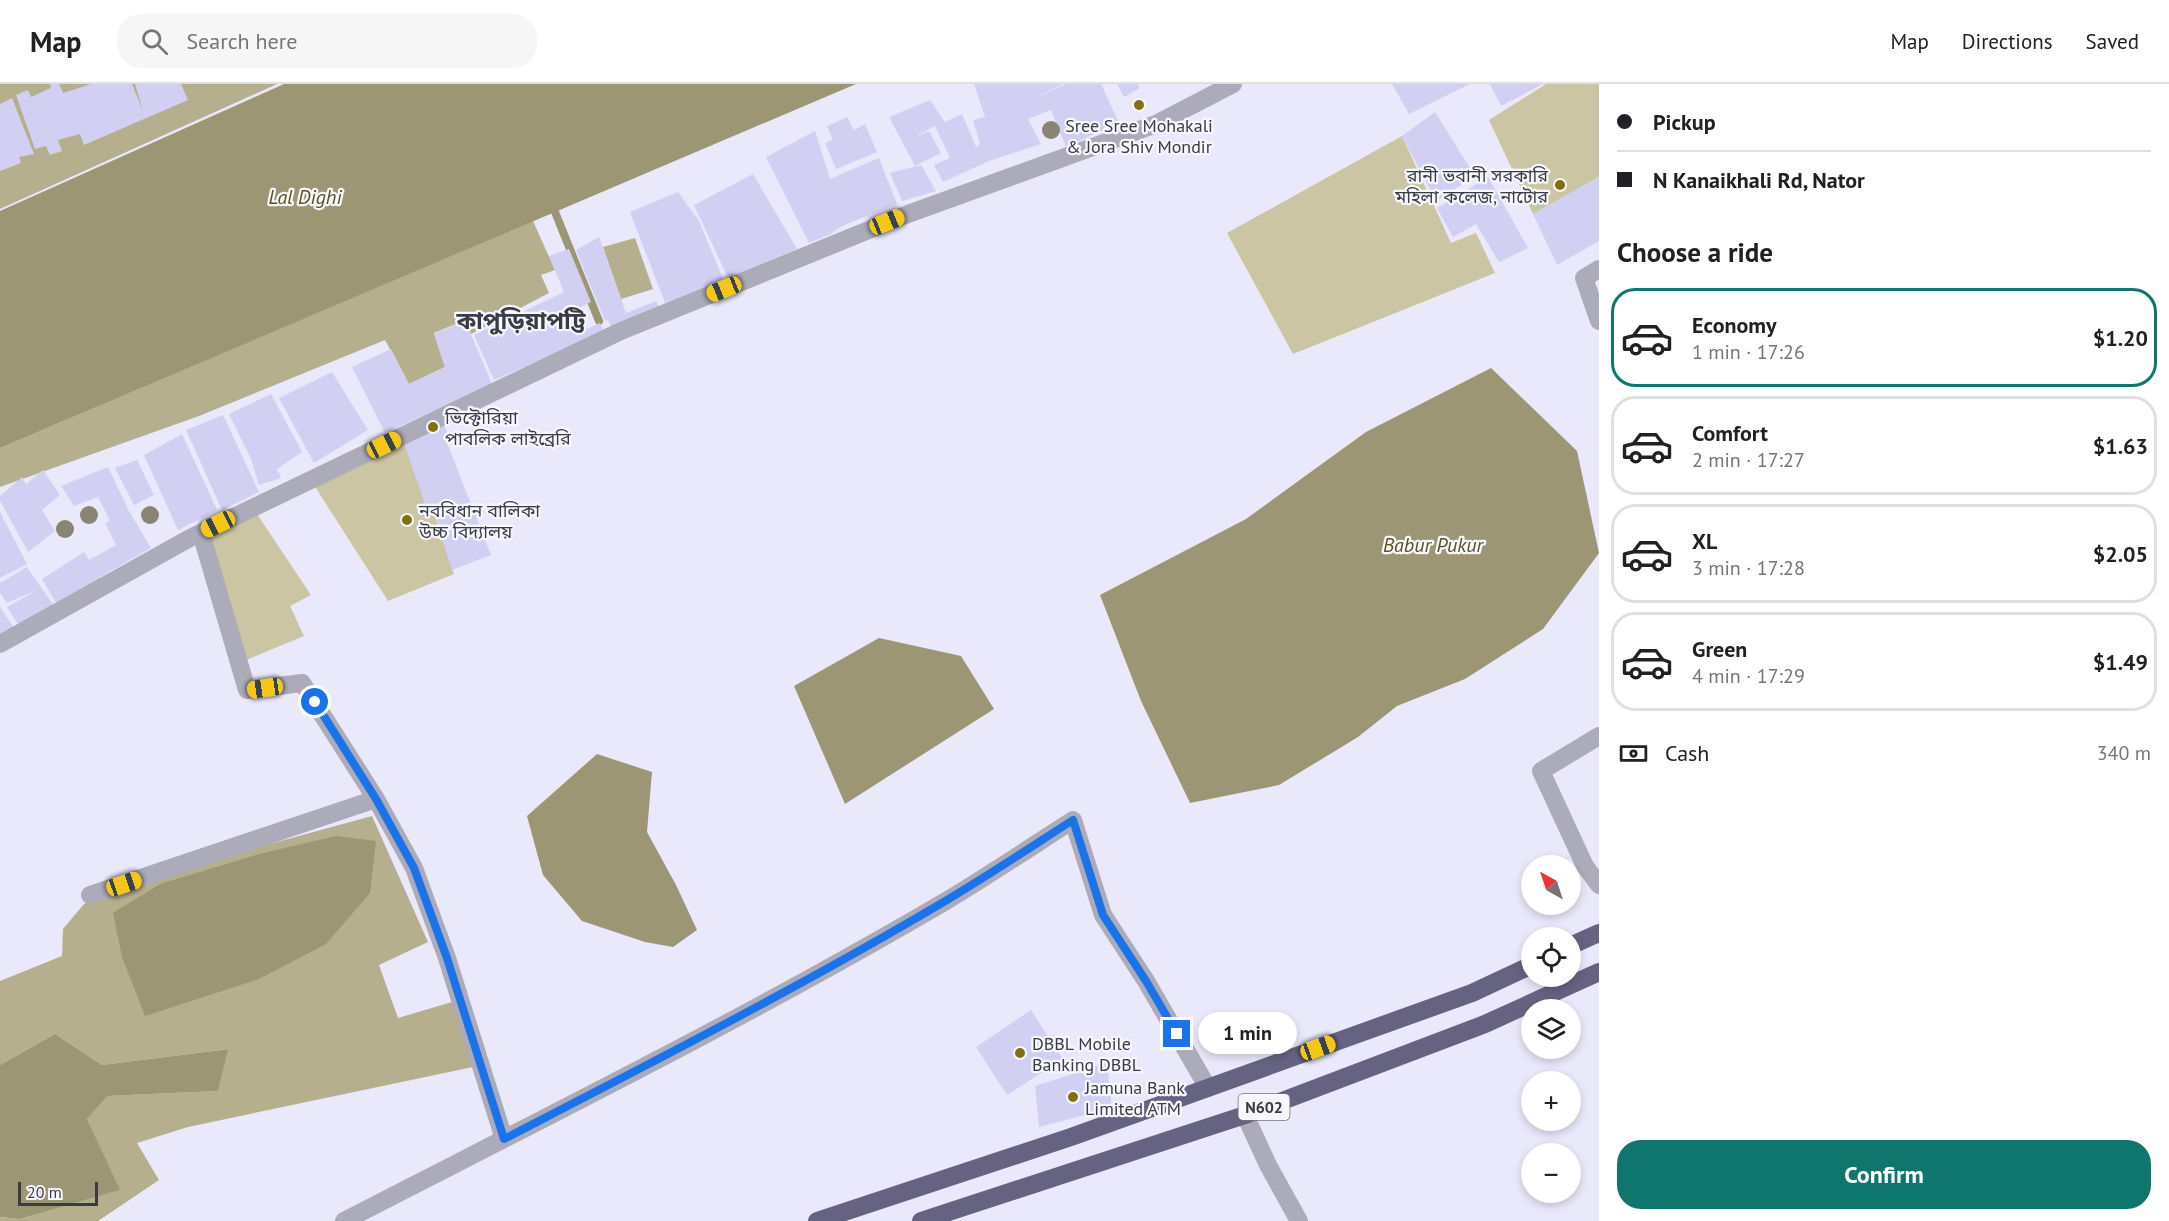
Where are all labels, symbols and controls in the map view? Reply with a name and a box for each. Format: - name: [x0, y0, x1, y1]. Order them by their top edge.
- search box: [117, 14, 537, 68]
- text: Map: [30, 23, 81, 60]
- icon: search: [138, 25, 171, 58]
- text: Search here: [186, 27, 297, 55]
- text: Map: [1890, 28, 1929, 55]
- text: Directions: [1962, 28, 2053, 55]
- text: Saved: [2086, 28, 2139, 55]
- marker: Sree Sree Mohakali & Jora Shiv Mondir: [1132, 98, 1146, 112]
- text: Pickup: [1653, 108, 1716, 136]
- place label: Sree Sree Mohakali & Jora Shiv Mondir: [1065, 114, 1213, 158]
- place label: রানী ভবানী সরকারি মহিলা কলেজ, নাটোর: [1394, 164, 1548, 208]
- text: N Kanaikhali Rd, Nator: [1653, 166, 1865, 194]
- marker: রানী ভবানী সরকারি মহিলা কলেজ, নাটোর: [1553, 178, 1567, 192]
- water label: Lal Dighi: [268, 184, 342, 210]
- car: [867, 207, 907, 237]
- text: Choose a ride: [1617, 235, 1773, 269]
- car: [704, 274, 744, 304]
- district label: কাপুড়িয়াপট্টি: [456, 305, 586, 336]
- icon: car: [1620, 311, 1674, 365]
- text: Economy: [1692, 311, 1776, 339]
- text: $1.20: [2093, 324, 2148, 352]
- text: 1 min · 17:26: [1692, 339, 1805, 365]
- place label: ভিক্টোরিয়া পাবলিক লাইব্রেরি: [444, 406, 571, 450]
- icon: car: [1620, 419, 1674, 473]
- text: Comfort: [1692, 419, 1768, 447]
- marker: ভিক্টোরিয়া পাবলিক লাইব্রেরি: [426, 420, 440, 434]
- car: [364, 429, 404, 461]
- text: $1.63: [2093, 432, 2148, 460]
- text: 2 min · 17:27: [1692, 447, 1805, 473]
- place label: নববিধান বালিকা উচ্চ বিদ্যালয়: [418, 499, 540, 543]
- car: [198, 508, 238, 540]
- marker: নববিধান বালিকা উচ্চ বিদ্যালয়: [400, 513, 414, 527]
- icon: car: [1620, 527, 1674, 581]
- text: XL: [1692, 527, 1717, 555]
- water label: Babur Pukur: [1383, 532, 1484, 558]
- text: $2.05: [2093, 540, 2148, 568]
- text: 3 min · 17:28: [1692, 555, 1805, 581]
- icon: car: [1620, 635, 1674, 689]
- text: Green: [1692, 635, 1747, 663]
- text: $1.49: [2093, 648, 2148, 676]
- text: 4 min · 17:29: [1692, 663, 1805, 689]
- car: [246, 677, 284, 699]
- route start: [301, 688, 328, 715]
- icon: cash: [1617, 737, 1650, 770]
- text: Cash: [1665, 739, 1709, 767]
- text: 340 m: [2097, 740, 2151, 766]
- north arrow: [1521, 855, 1581, 915]
- map controls: [1521, 855, 1581, 1203]
- car: [104, 870, 144, 898]
- button: locate: [1521, 927, 1581, 987]
- button: layers: [1521, 999, 1581, 1059]
- callout: 1 min: [1198, 1013, 1297, 1055]
- route end: [1163, 1020, 1190, 1047]
- text: 1 min: [1223, 1020, 1272, 1046]
- place label: DBBL Mobile Banking DBBL: [1032, 1032, 1141, 1076]
- car: [1298, 1033, 1338, 1063]
- marker: DBBL Mobile Banking DBBL: [1013, 1046, 1027, 1060]
- button: +: [1521, 1071, 1581, 1131]
- place label: Jamuna Bank Limited ATM: [1084, 1076, 1185, 1120]
- marker: Jamuna Bank Limited ATM: [1066, 1090, 1080, 1104]
- road number: N602: [1238, 1094, 1290, 1120]
- button: Confirm: [1617, 1140, 2151, 1209]
- button: −: [1521, 1143, 1581, 1203]
- scale bar: [18, 1179, 98, 1206]
- text: 20 m: [27, 1182, 62, 1202]

